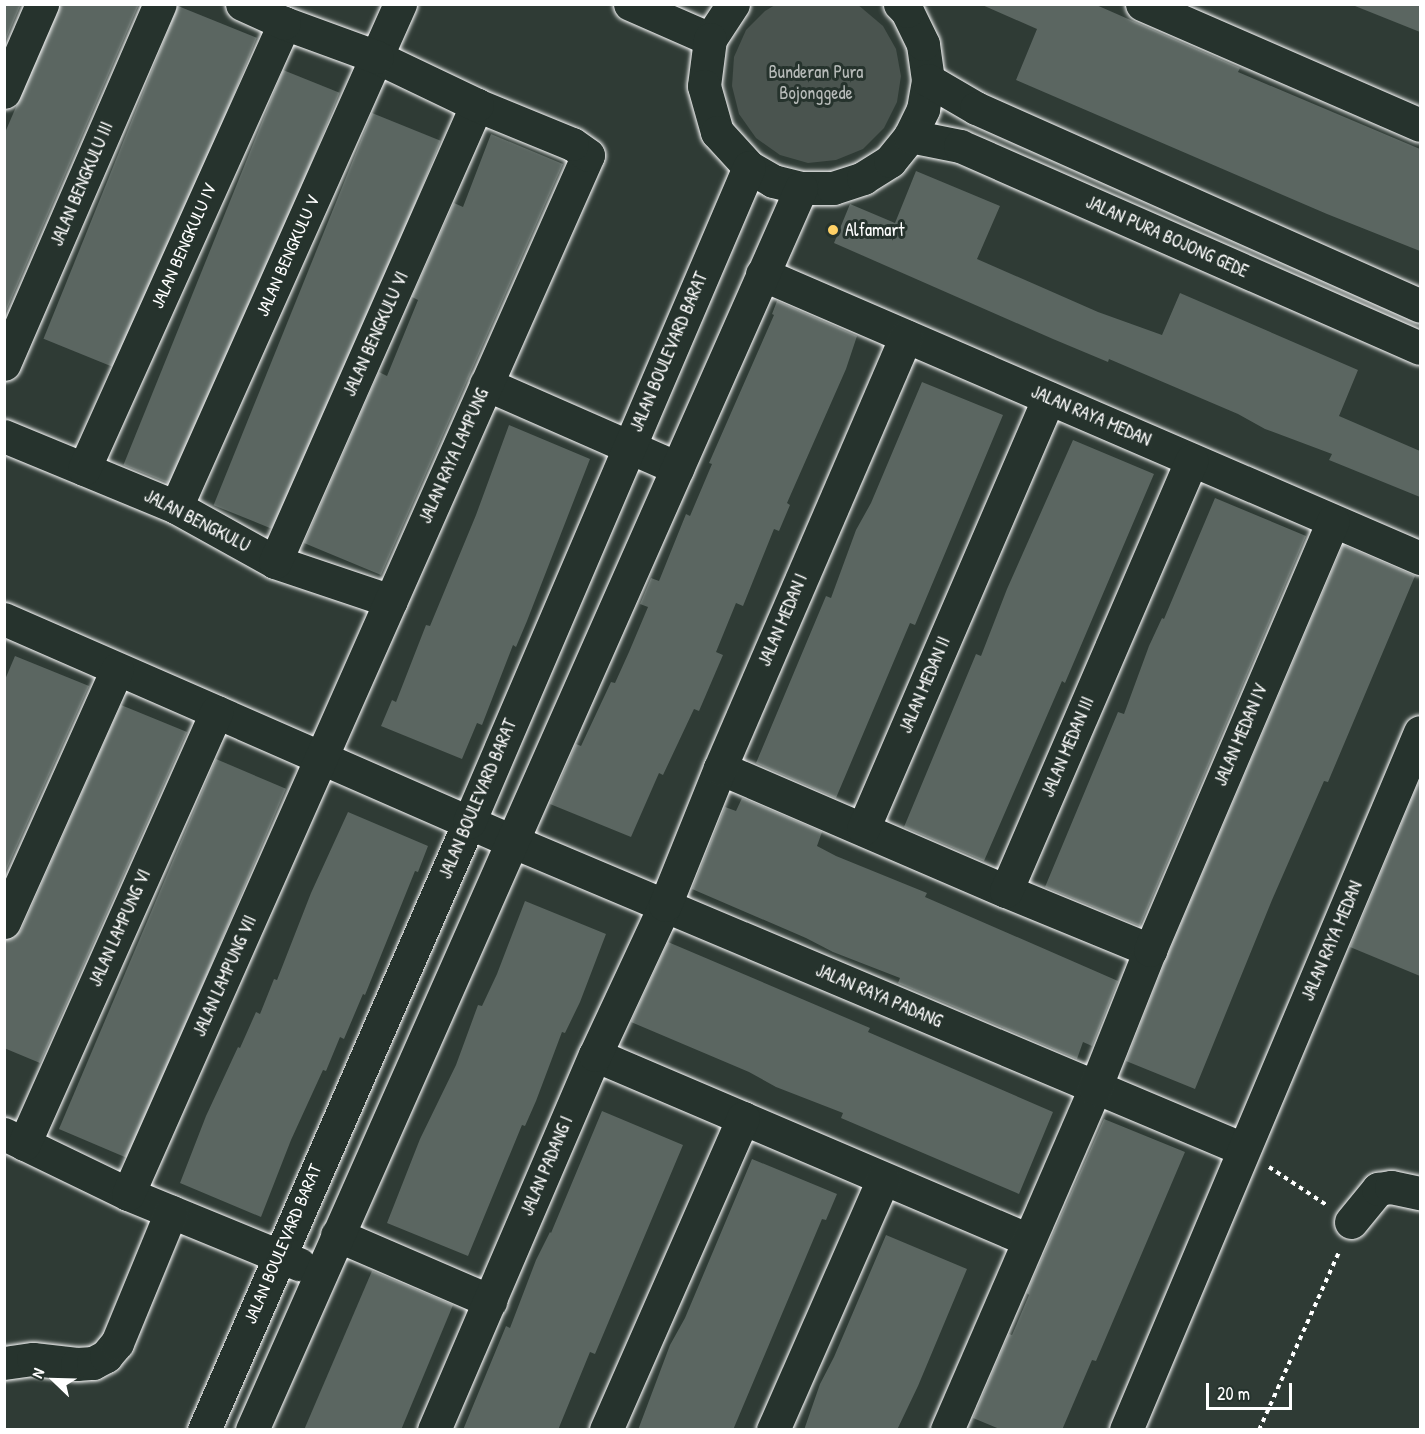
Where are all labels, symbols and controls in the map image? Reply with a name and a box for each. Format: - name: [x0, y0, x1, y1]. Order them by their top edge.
- park label: Bunderan Pura Bojonggede: [769, 62, 863, 104]
- street label: JALAN BENGKULU III: [46, 119, 118, 249]
- street label: JALAN BENGKULU IV: [147, 180, 221, 312]
- street label: JALAN PURA BOJONG GEDE: [1082, 191, 1252, 283]
- street label: JALAN BENGKULU V: [252, 192, 324, 320]
- place label: Alfamart: [845, 219, 905, 241]
- marker: Alfamart: [826, 223, 840, 237]
- street label: JALAN BENGKULU VI: [339, 268, 413, 400]
- street label: JALAN BOULEVARD BARAT: [626, 269, 712, 435]
- street label: JALAN RAYA MEDAN: [1028, 381, 1154, 451]
- street label: JALAN RAYA LAMPUNG: [415, 385, 493, 527]
- street label: JALAN BENGKULU: [140, 485, 254, 557]
- street label: JALAN MEDAN I: [754, 570, 812, 670]
- street label: JALAN MEDAN II: [895, 633, 955, 737]
- street label: JALAN MEDAN IV: [1210, 681, 1272, 789]
- street label: JALAN MEDAN III: [1037, 694, 1099, 800]
- street label: JALAN BOULEVARD BARAT: [435, 716, 521, 882]
- street label: JALAN LAMPUNG VI: [84, 866, 156, 990]
- street label: JALAN RAYA MEDAN: [1297, 878, 1367, 1004]
- street label: JALAN LAMPUNG VII: [189, 912, 261, 1040]
- street label: JALAN RAYA PADANG: [812, 960, 946, 1032]
- street label: JALAN PADANG I: [516, 1113, 578, 1219]
- street label: JALAN BOULEVARD BARAT: [240, 1161, 326, 1327]
- north arrow: [24, 1350, 84, 1410]
- text: N: [26, 1365, 49, 1381]
- scale bar: [1209, 1371, 1294, 1409]
- text: 20 m: [1217, 1381, 1250, 1406]

